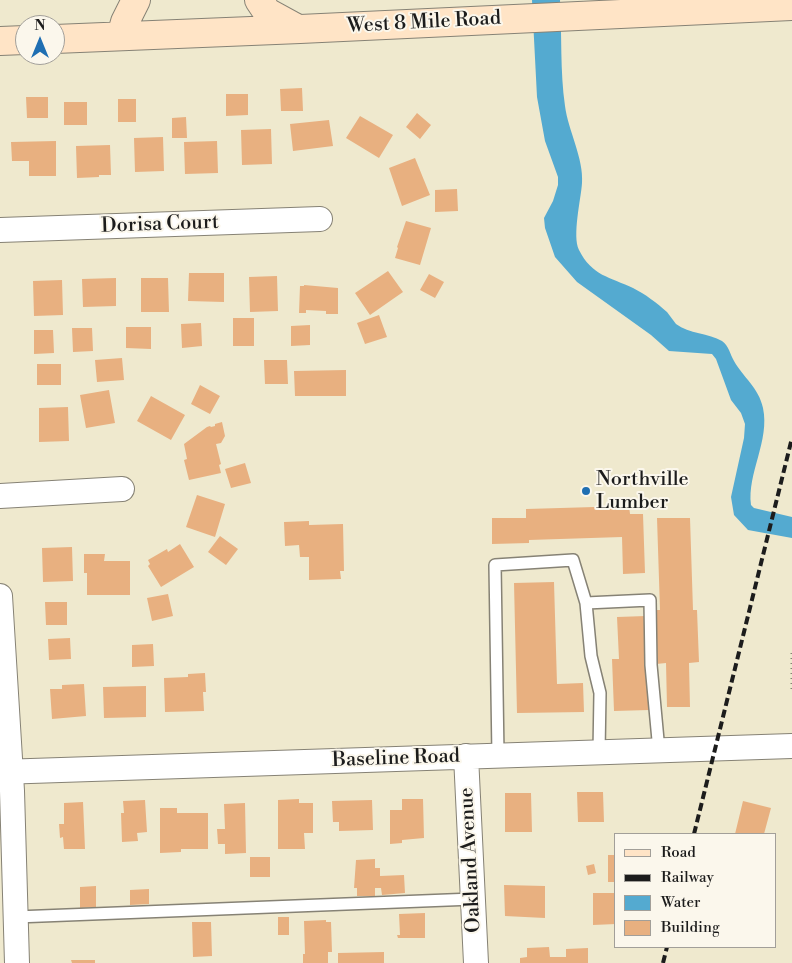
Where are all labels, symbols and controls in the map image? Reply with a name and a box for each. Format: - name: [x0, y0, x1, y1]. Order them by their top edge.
- street label: West 8 Mile Road: [346, 7, 502, 39]
- north arrow: [15, 15, 65, 65]
- text: N: [34, 17, 46, 35]
- street label: Dorisa Court: [101, 211, 219, 239]
- place label: Northville Lumber: [596, 468, 689, 515]
- marker: Northville Lumber: [580, 485, 592, 497]
- street label: Baseline Road: [332, 745, 460, 773]
- street label: Oakland Avenue: [455, 787, 487, 933]
- legend: [614, 833, 777, 948]
- text: Road: [661, 843, 696, 862]
- text: Railway: [661, 868, 714, 887]
- text: Water: [661, 893, 700, 912]
- text: Building: [661, 918, 720, 937]

